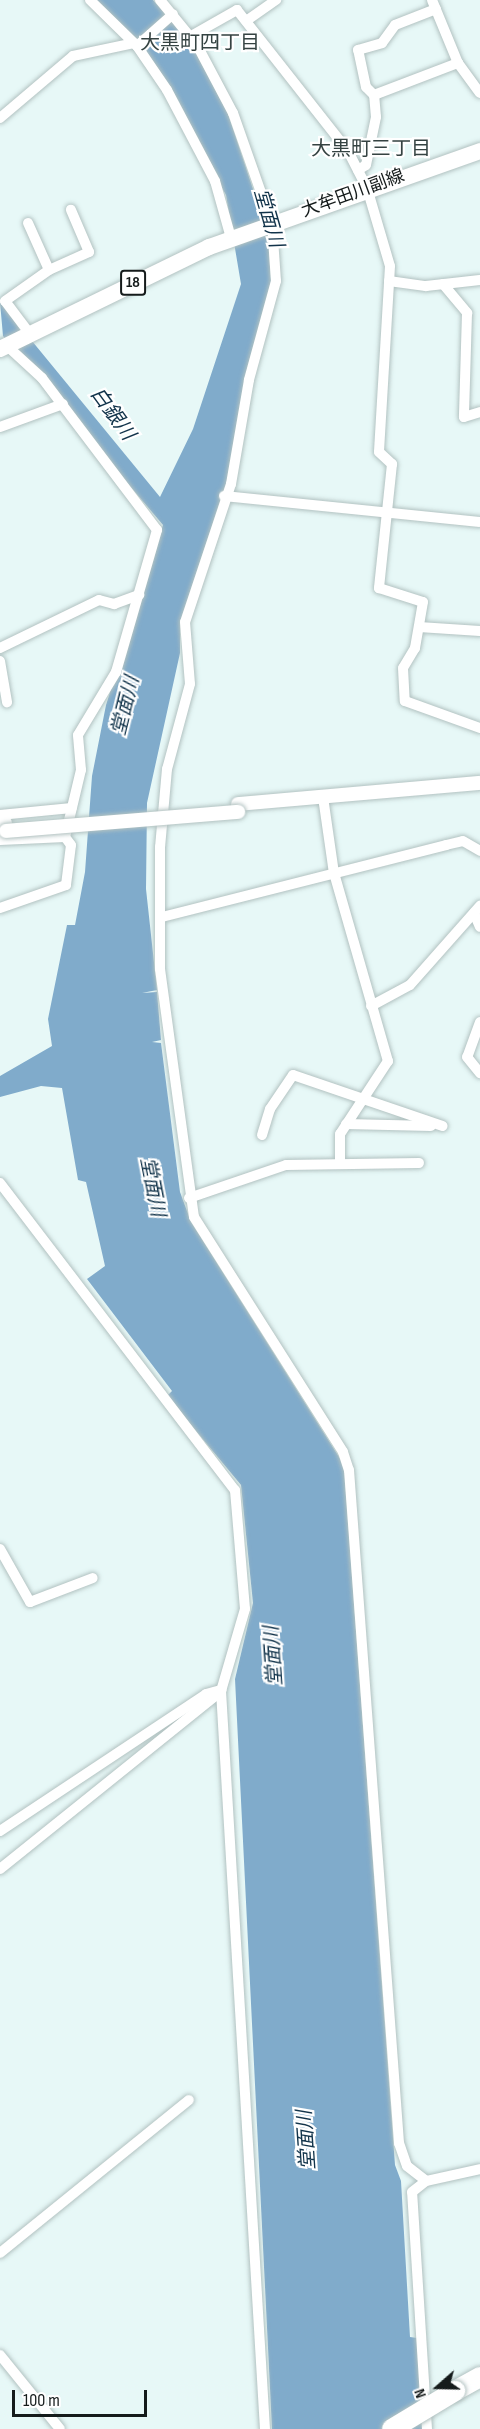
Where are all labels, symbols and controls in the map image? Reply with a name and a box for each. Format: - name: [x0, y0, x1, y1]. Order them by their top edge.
- district label: 大黒町四丁目: [140, 31, 260, 55]
- district label: 大黒町三丁目: [311, 137, 431, 161]
- street label: 大牟田川副線: [299, 165, 407, 223]
- water label: 堂面川: [248, 186, 288, 250]
- road number: 18: [120, 270, 146, 296]
- water label: 白銀川: [85, 383, 139, 445]
- water label: 堂面川: [107, 674, 145, 738]
- water label: 堂面川: [134, 1155, 170, 1219]
- water label: 堂面川: [260, 1625, 288, 1687]
- water label: 堂面川: [293, 2109, 321, 2171]
- north arrow: [408, 2357, 468, 2417]
- scale bar: [15, 2378, 150, 2416]
- text: N: [410, 2386, 431, 2401]
- text: 100 m: [23, 2390, 60, 2411]

